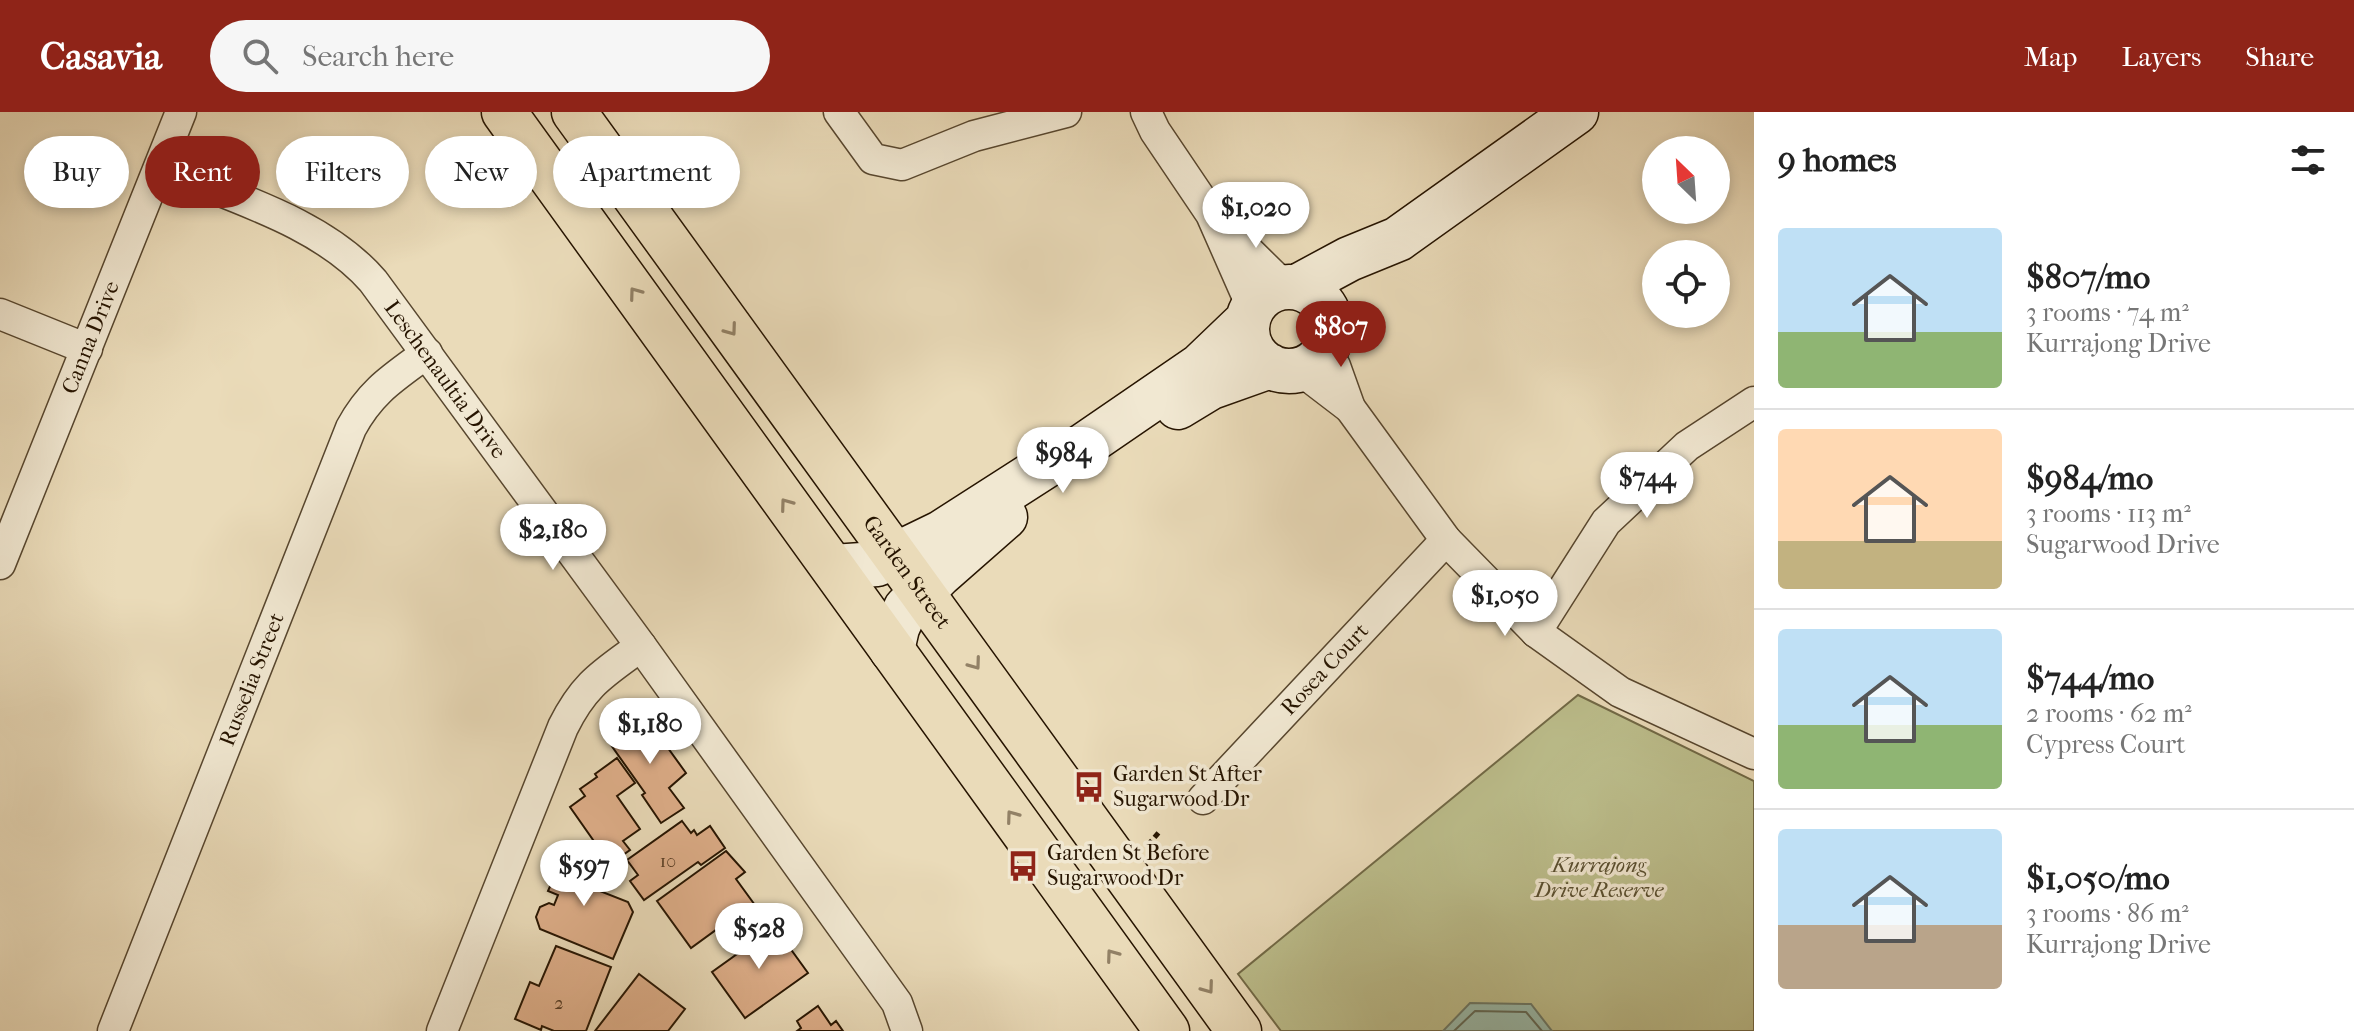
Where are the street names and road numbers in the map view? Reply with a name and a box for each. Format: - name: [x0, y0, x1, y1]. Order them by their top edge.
- street label: Canna Drive: [56, 277, 125, 398]
- street label: Leschenaultia Drive: [379, 295, 512, 464]
- street label: Garden Street: [857, 511, 957, 634]
- street label: Russelia Street: [214, 609, 290, 750]
- street label: Rosea Court: [1276, 618, 1374, 721]

